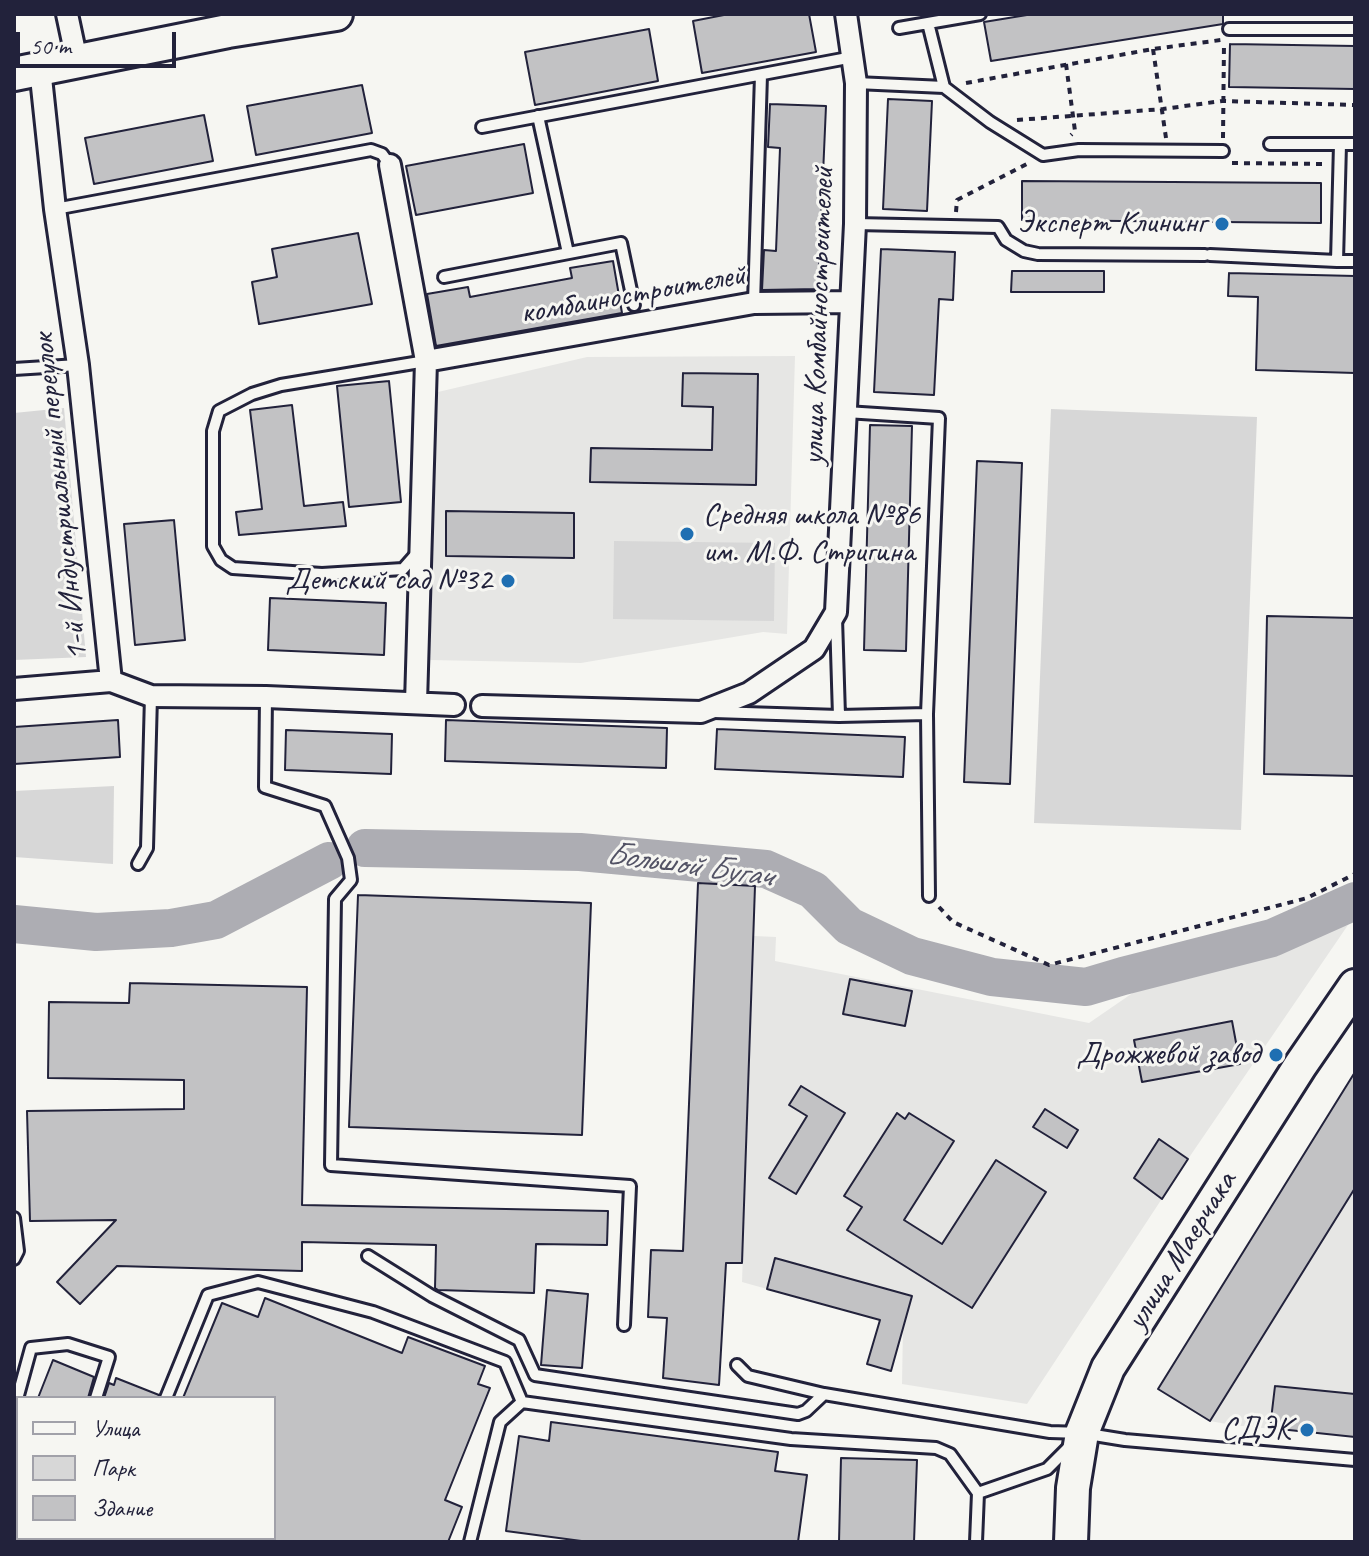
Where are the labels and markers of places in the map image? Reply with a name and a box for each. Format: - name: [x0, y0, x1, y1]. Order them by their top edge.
- place label: Эксперт Клининг: [1017, 205, 1206, 243]
- marker: Эксперт Клининг: [1213, 215, 1231, 233]
- place label: Средняя школа №86 им. М.Ф. Стригина: [703, 497, 920, 572]
- marker: Средняя школа №86 им. М.Ф. Стригина: [678, 525, 696, 543]
- place label: Детский сад №32: [286, 562, 492, 600]
- marker: Детский сад №32: [499, 572, 517, 590]
- place label: Дрожжевой завод: [1077, 1036, 1260, 1074]
- marker: Дрожжевой завод: [1267, 1046, 1285, 1064]
- place label: СДЭК: [1221, 1411, 1291, 1449]
- marker: СДЭК: [1298, 1421, 1316, 1439]

